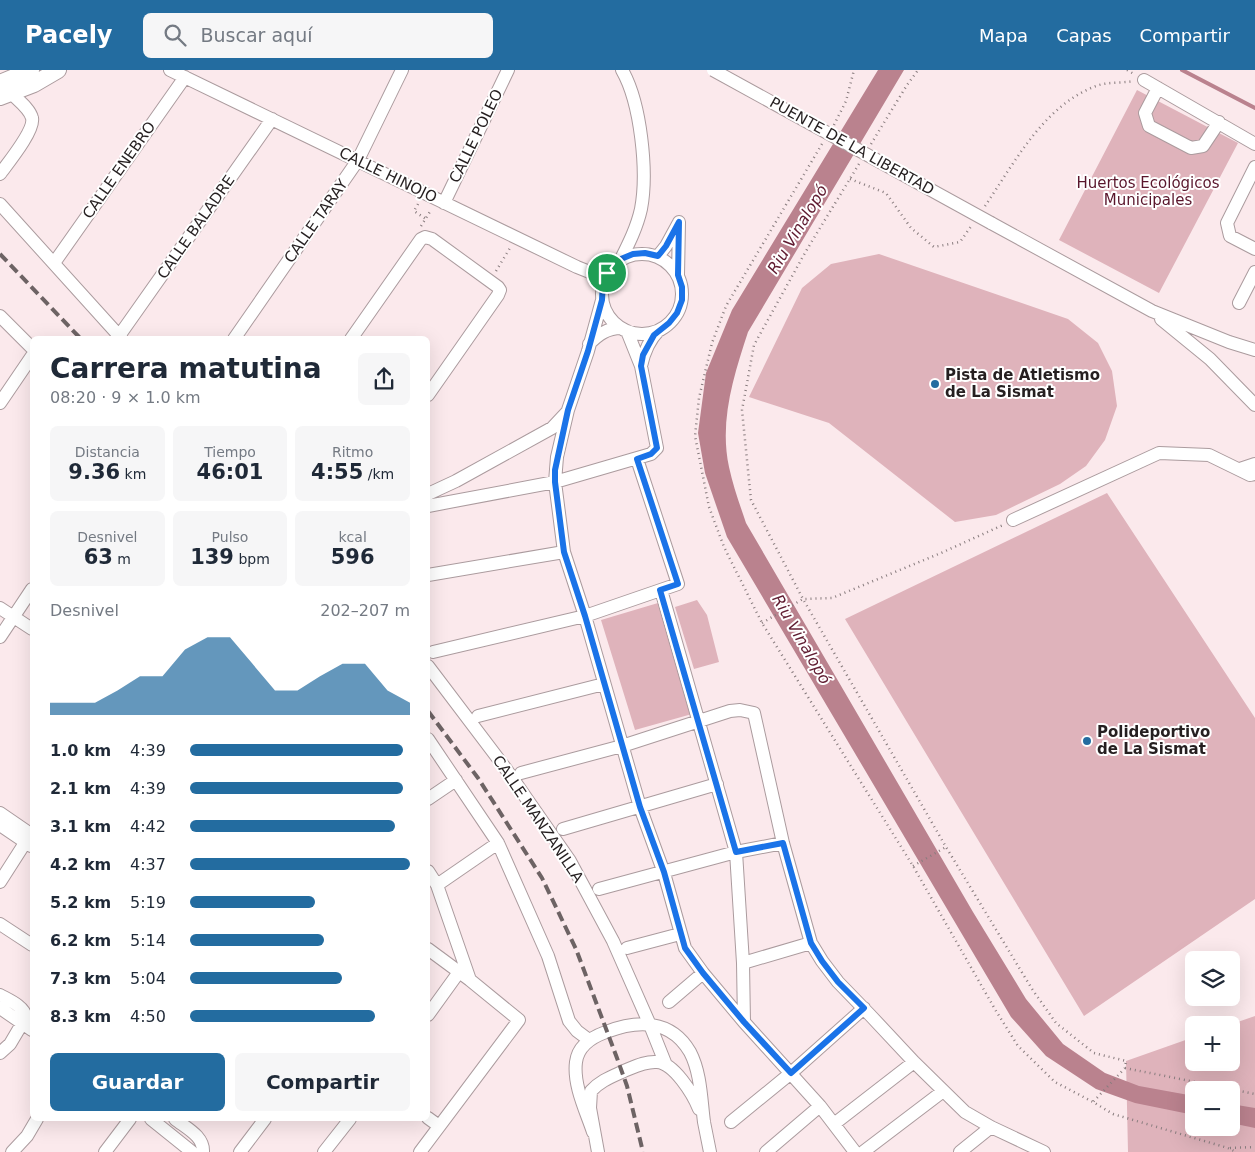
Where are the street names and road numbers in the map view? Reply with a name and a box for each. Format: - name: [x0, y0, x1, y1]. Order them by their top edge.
- street label: CALLE POLEO: [446, 86, 506, 186]
- street label: PUENTE DE LA LIBERTAD: [767, 93, 937, 199]
- street label: CALLE ENEBRO: [79, 118, 159, 222]
- street label: CALLE HINOJO: [336, 144, 440, 206]
- street label: CALLE BALADRE: [153, 172, 239, 282]
- street label: CALLE TARAY: [281, 175, 352, 266]
- street label: CALLE MANZANILLA: [489, 752, 588, 887]

